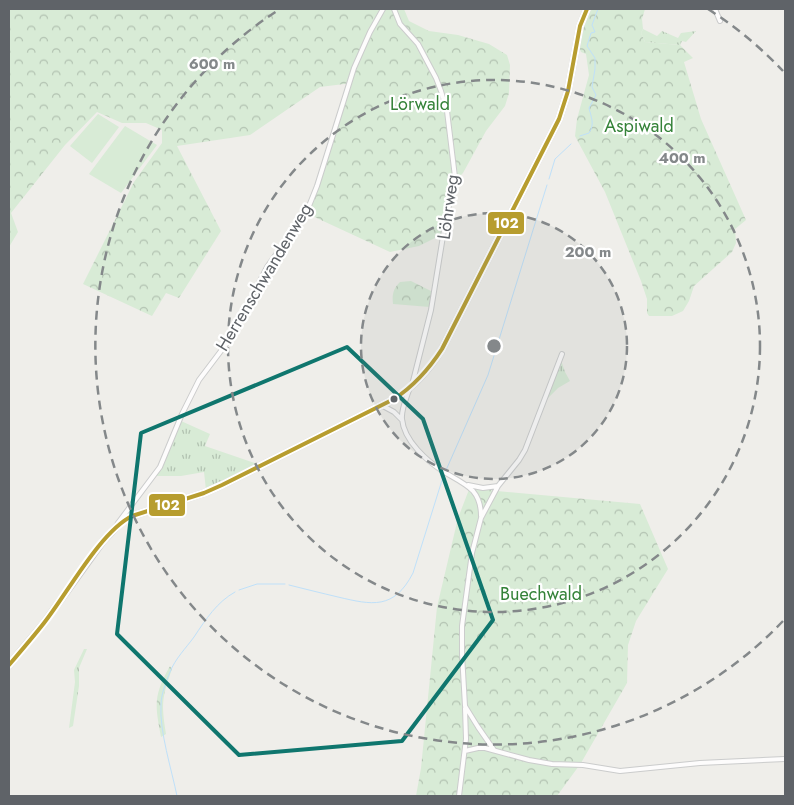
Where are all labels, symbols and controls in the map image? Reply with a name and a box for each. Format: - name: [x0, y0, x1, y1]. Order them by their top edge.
- text: 600 m: [189, 53, 235, 75]
- park label: Lörwald: [390, 91, 450, 117]
- park label: Aspiwald: [604, 113, 674, 139]
- text: 400 m: [658, 147, 706, 169]
- street label: Löhrweg: [431, 173, 465, 241]
- street label: Herrenschwandenweg: [209, 198, 319, 356]
- line badge: 102: [487, 211, 525, 235]
- text: 102: [493, 213, 519, 233]
- text: 200 m: [565, 241, 611, 263]
- centre of rings: [485, 337, 503, 355]
- unlabelled marker: [389, 394, 399, 404]
- line badge: 102: [148, 493, 186, 517]
- text: 102: [154, 495, 180, 515]
- park label: Buechwald: [500, 581, 582, 607]

